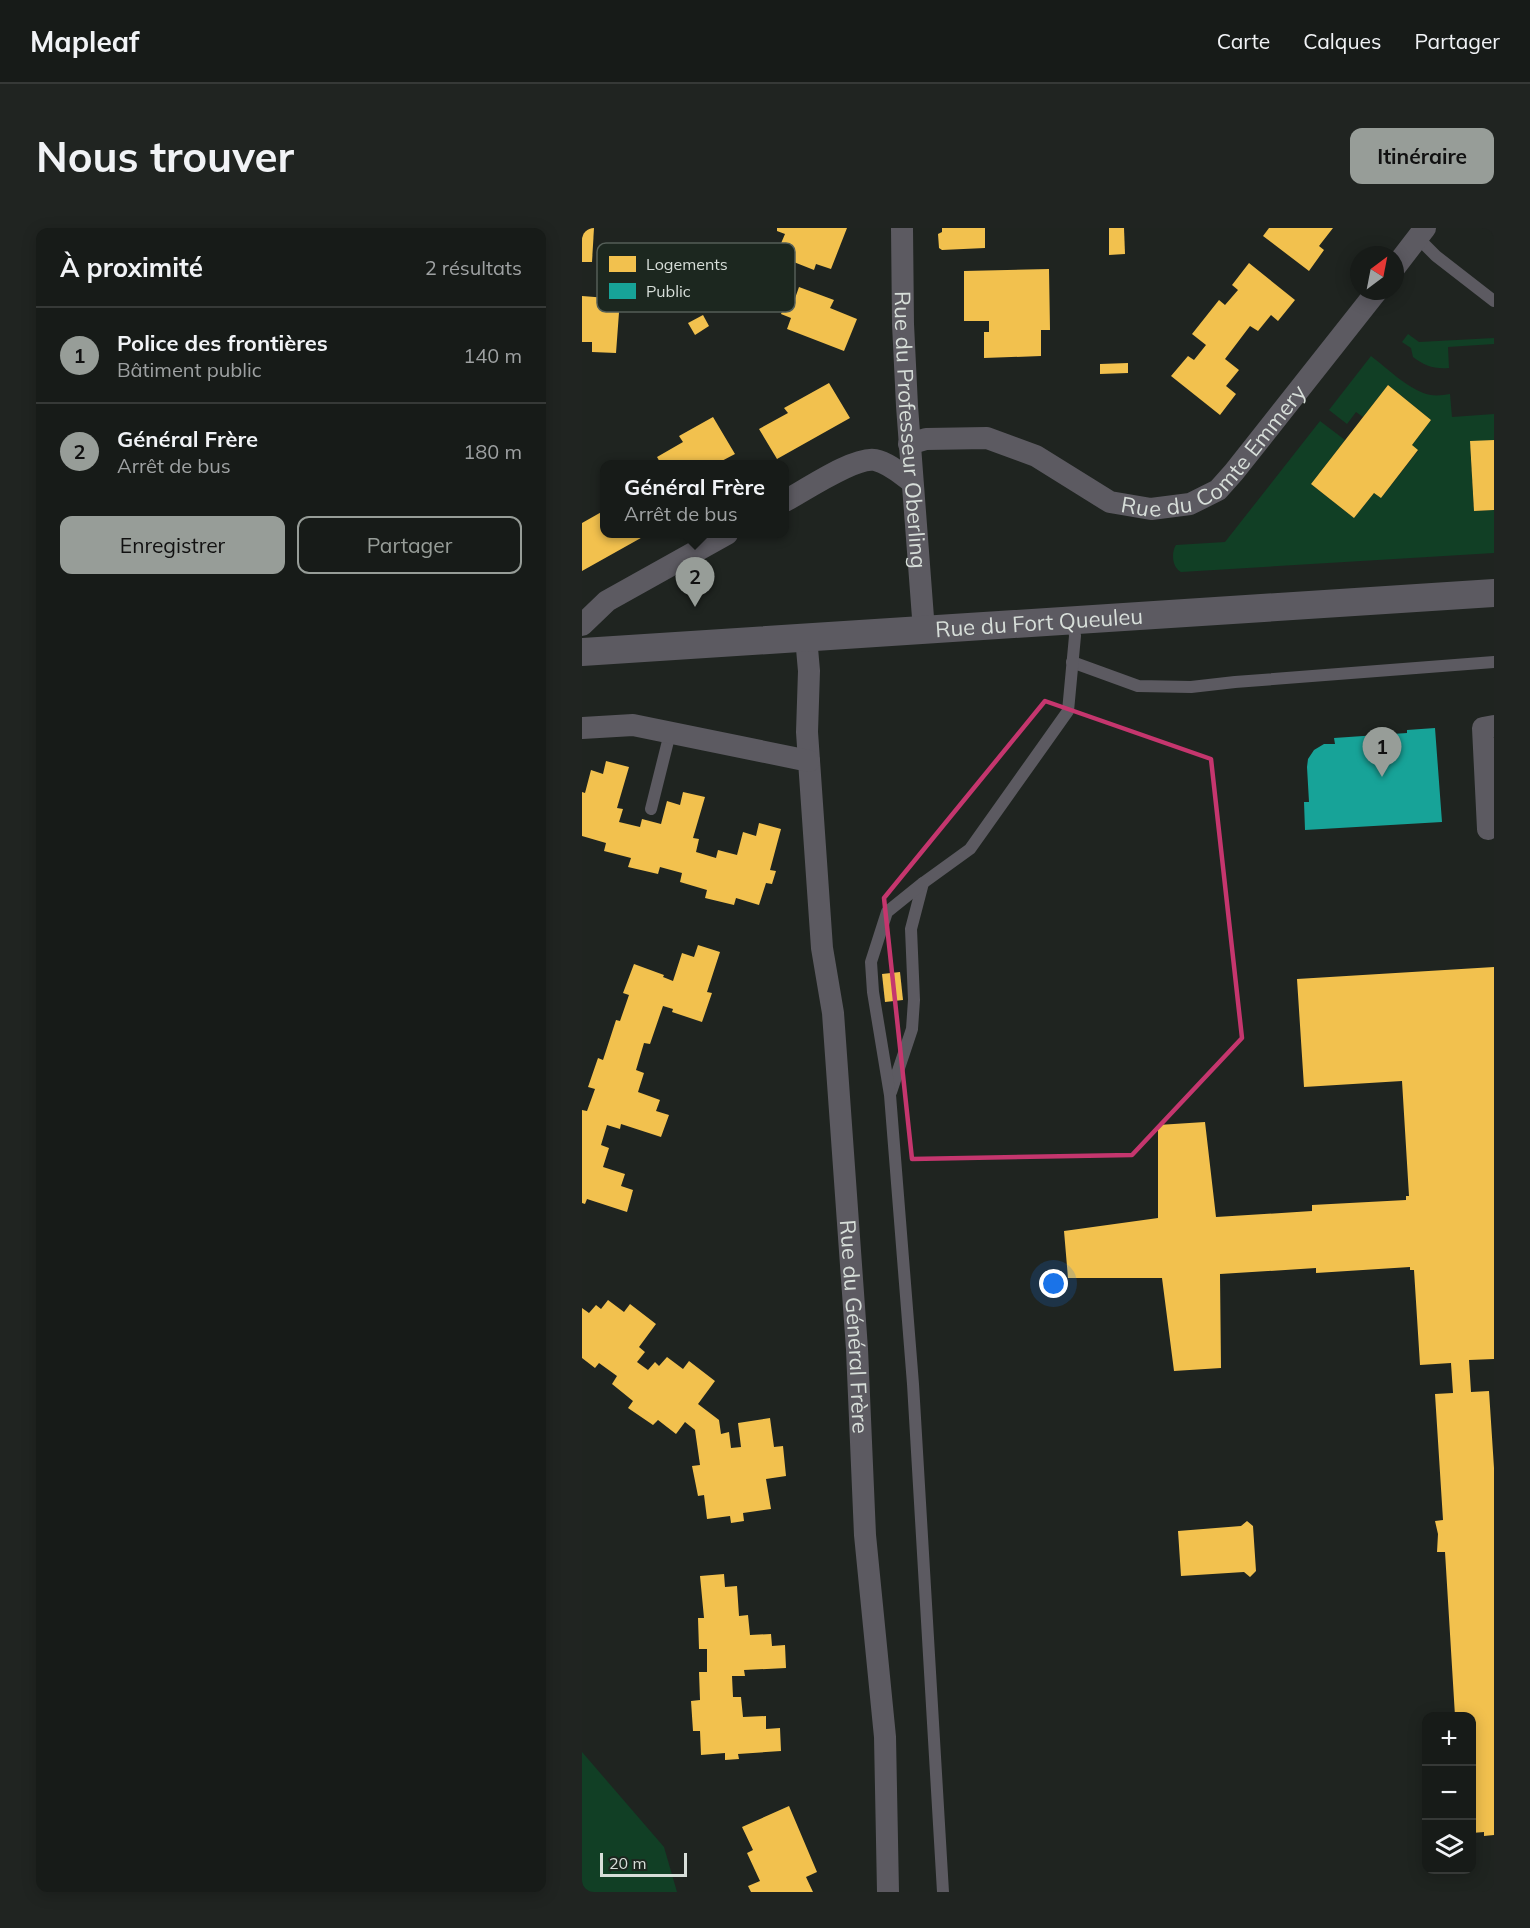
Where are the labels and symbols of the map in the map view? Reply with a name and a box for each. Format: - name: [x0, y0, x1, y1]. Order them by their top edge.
- legend: [597, 243, 795, 312]
- north arrow: [1350, 246, 1404, 300]
- text: Logements: [646, 254, 728, 274]
- text: Public: [646, 281, 691, 301]
- street label: Rue du Professeur Oberling: [889, 291, 933, 569]
- street label: Rue du Comte Emmery: [1119, 378, 1312, 523]
- pin: 2: [676, 558, 714, 607]
- street label: Rue du Fort Queuleu: [934, 602, 1144, 643]
- pin: 1: [1362, 728, 1402, 777]
- street label: Rue du Général Frère: [834, 1219, 875, 1434]
- your location: [1039, 1269, 1068, 1298]
- scale bar: [600, 1850, 687, 1878]

